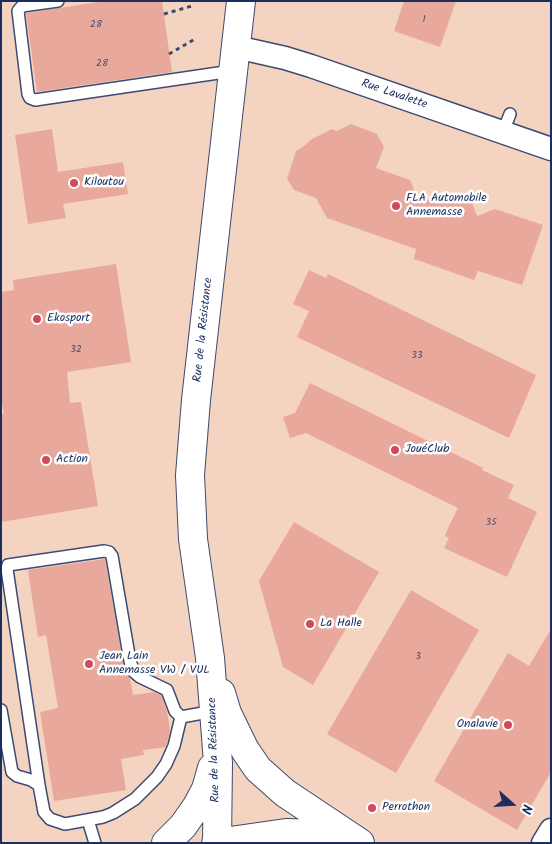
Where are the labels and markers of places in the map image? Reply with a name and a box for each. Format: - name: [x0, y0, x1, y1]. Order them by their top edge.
- place label: Kiloutou: [84, 176, 124, 190]
- marker: Kiloutou: [68, 177, 80, 189]
- place label: FLA Automobile Annemasse: [406, 192, 487, 220]
- marker: FLA Automobile Annemasse: [390, 200, 402, 212]
- place label: Ekosport: [47, 312, 90, 326]
- marker: Ekosport: [31, 313, 43, 325]
- place label: JouéClub: [405, 443, 449, 457]
- marker: JouéClub: [389, 444, 401, 456]
- place label: Action: [56, 453, 88, 467]
- marker: Action: [40, 454, 52, 466]
- place label: La Halle: [320, 617, 362, 631]
- marker: La Halle: [304, 618, 316, 630]
- place label: Jean Lain Annemasse VW / VUL: [99, 650, 210, 678]
- marker: Jean Lain Annemasse VW / VUL: [83, 658, 95, 670]
- place label: Onalavie: [457, 718, 498, 732]
- marker: Onalavie: [502, 719, 514, 731]
- place label: Perrothon: [382, 801, 430, 815]
- marker: Perrothon: [366, 802, 378, 814]

